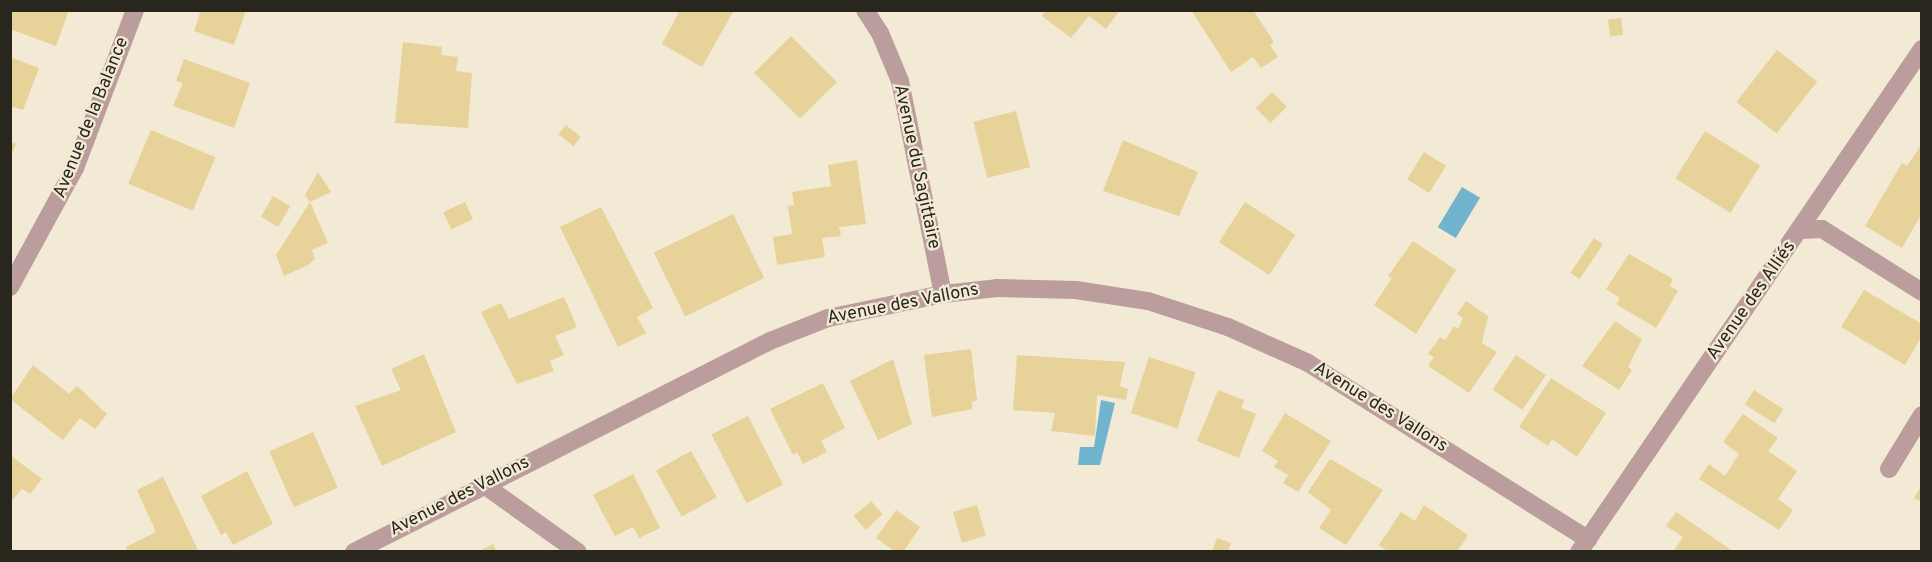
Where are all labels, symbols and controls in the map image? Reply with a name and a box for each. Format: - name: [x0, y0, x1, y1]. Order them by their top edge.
- street label: Avenue de la Balance: [50, 34, 134, 202]
- street label: Avenue du Sagittaire: [888, 83, 944, 251]
- street label: Avenue des Alliés: [1703, 237, 1801, 365]
- street label: Avenue des Vallons: [825, 280, 981, 330]
- street label: Avenue des Vallons: [1309, 358, 1451, 458]
- street label: Avenue des Vallons: [386, 452, 534, 542]

